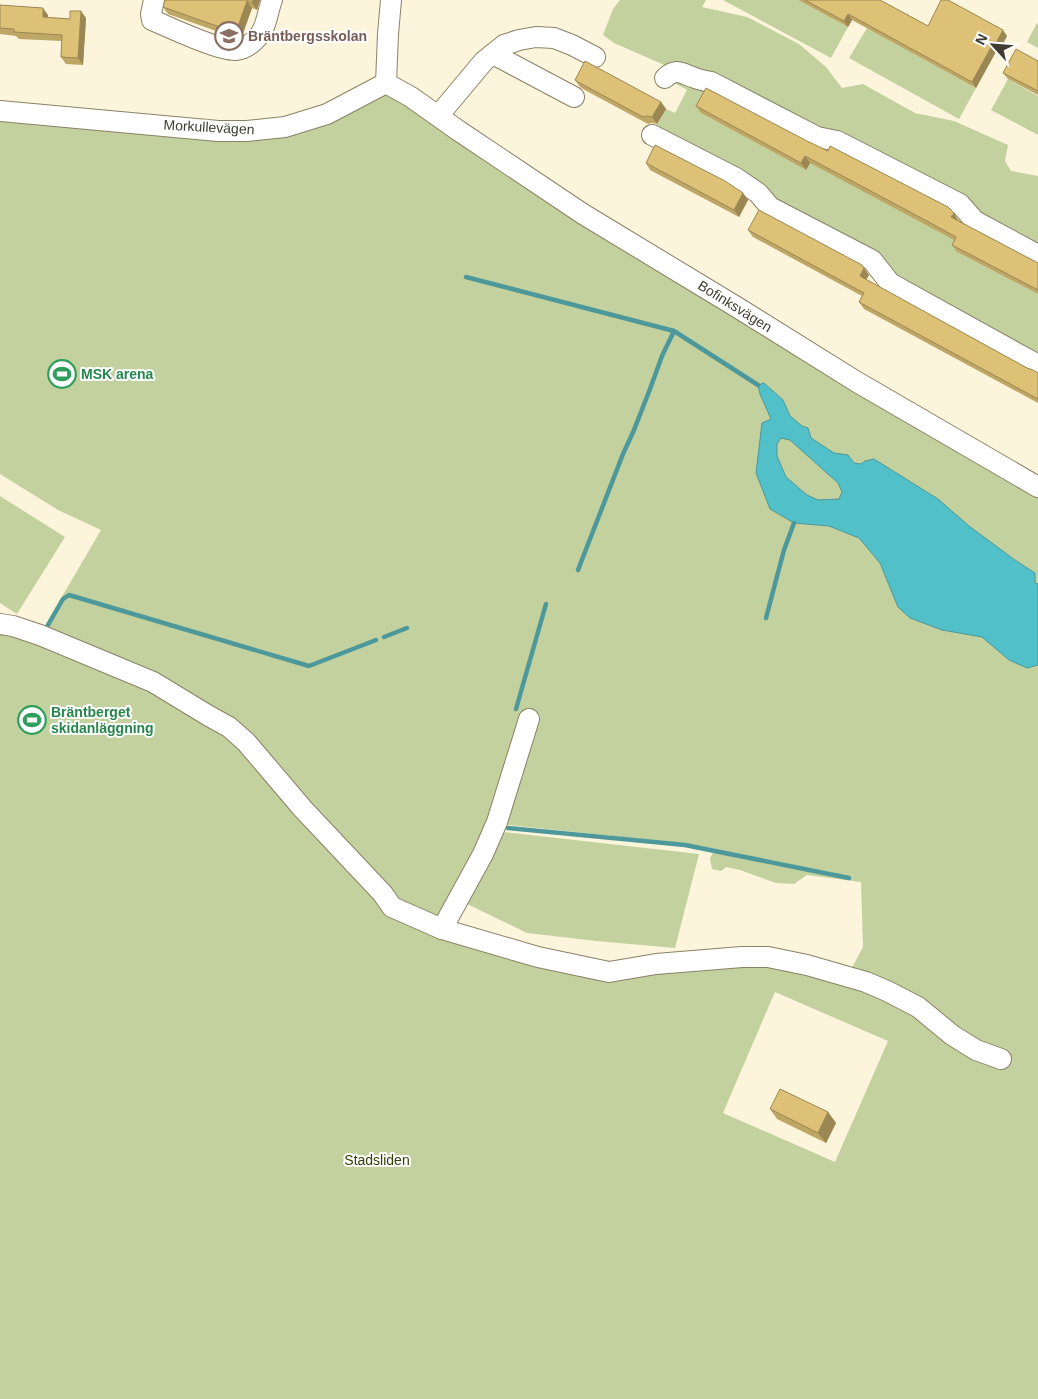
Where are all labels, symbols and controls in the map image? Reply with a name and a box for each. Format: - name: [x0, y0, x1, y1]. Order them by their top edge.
- north arrow: [968, 20, 1018, 70]
- school or university icon: Bräntbergsskolan: [214, 21, 244, 51]
- place label: Bräntbergsskolan: [248, 28, 367, 44]
- text: N: [972, 31, 991, 47]
- street label: Morkullevägen: [163, 117, 255, 137]
- street label: Bofinksvägen: [695, 277, 775, 335]
- sports icon: MSK arena: [47, 359, 77, 389]
- place label: MSK arena: [81, 366, 154, 382]
- place label: Bräntberget skidanläggning: [51, 704, 154, 736]
- sports icon: Bräntberget skidanläggning: [17, 705, 47, 735]
- park label: Stadsliden: [344, 1152, 410, 1168]

